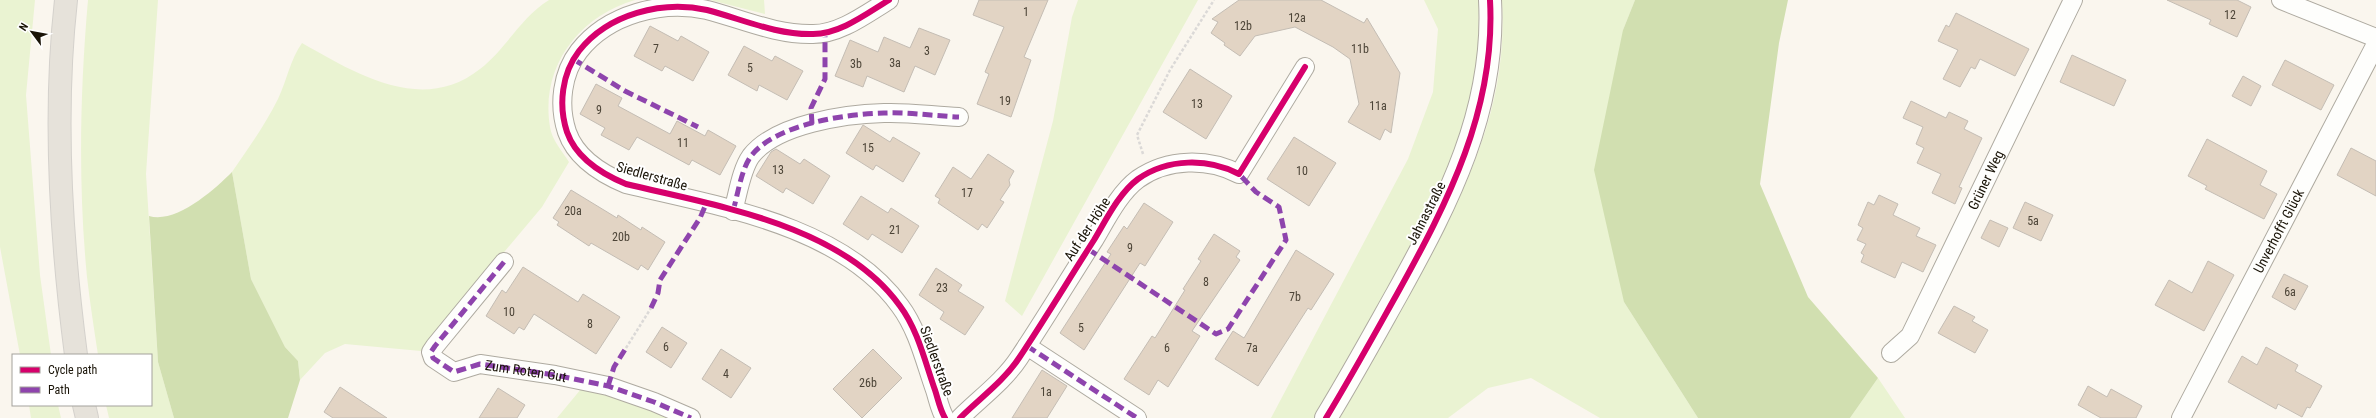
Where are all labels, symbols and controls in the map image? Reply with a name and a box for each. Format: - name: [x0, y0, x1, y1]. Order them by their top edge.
- house number: 1: [1023, 5, 1029, 19]
- house number: 12: [2224, 8, 2236, 22]
- house number: 12a: [1288, 11, 1306, 25]
- north arrow: [12, 12, 52, 52]
- house number: 12b: [1234, 19, 1252, 33]
- text: N: [17, 20, 31, 33]
- house number: 7: [653, 42, 659, 56]
- house number: 11b: [1351, 42, 1369, 56]
- house number: 3: [924, 44, 930, 58]
- house number: 3a: [889, 56, 901, 70]
- house number: 3b: [850, 57, 862, 71]
- house number: 5: [747, 61, 753, 75]
- house number: 19: [999, 94, 1011, 108]
- house number: 13: [1191, 97, 1203, 111]
- house number: 11a: [1369, 99, 1387, 113]
- house number: 9: [596, 103, 602, 117]
- house number: 11: [677, 136, 689, 150]
- house number: 15: [862, 141, 874, 155]
- street label: Grüner Weg: [1965, 148, 2007, 212]
- street label: Siedlerstraße: [615, 158, 690, 194]
- house number: 13: [772, 163, 784, 177]
- house number: 10: [1296, 164, 1308, 178]
- street label: Jahnastraße: [1403, 178, 1449, 247]
- house number: 17: [961, 186, 973, 200]
- street label: Unverhofft Glück: [2250, 186, 2307, 276]
- street label: Auf der Höhe: [1061, 194, 1114, 264]
- house number: 20a: [564, 204, 582, 218]
- house number: 5a: [2027, 214, 2039, 228]
- house number: 21: [889, 223, 901, 237]
- house number: 20b: [612, 230, 630, 244]
- house number: 9: [1127, 241, 1133, 255]
- house number: 8: [1203, 275, 1209, 289]
- house number: 23: [936, 281, 948, 295]
- house number: 6a: [2284, 285, 2296, 299]
- house number: 7b: [1289, 290, 1301, 304]
- house number: 10: [503, 305, 515, 319]
- house number: 8: [587, 317, 593, 331]
- house number: 5: [1078, 321, 1084, 335]
- street label: Siedlerstraße: [917, 324, 957, 398]
- house number: 6: [663, 340, 669, 354]
- house number: 6: [1164, 341, 1170, 355]
- house number: 7a: [1246, 341, 1258, 355]
- legend: [12, 354, 152, 406]
- street label: Zum Roten Gut: [484, 357, 568, 385]
- text: Cycle path: [48, 363, 98, 377]
- house number: 4: [723, 367, 729, 381]
- house number: 26b: [859, 376, 877, 390]
- text: Path: [48, 383, 70, 397]
- house number: 1a: [1040, 385, 1052, 399]

